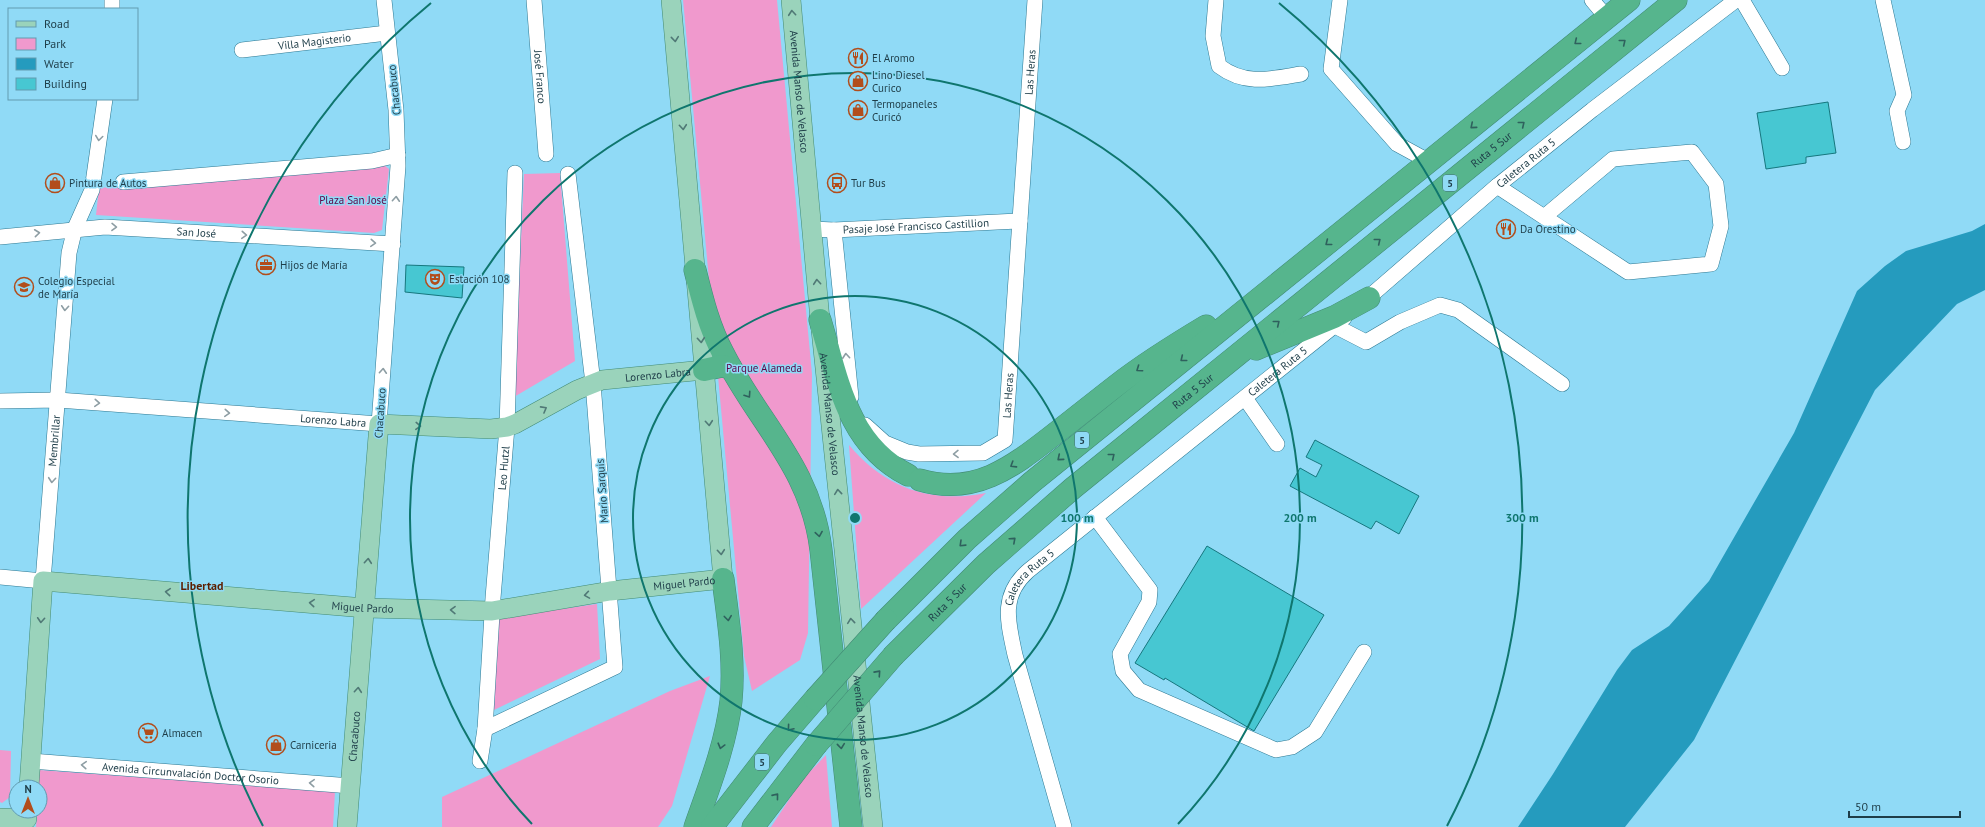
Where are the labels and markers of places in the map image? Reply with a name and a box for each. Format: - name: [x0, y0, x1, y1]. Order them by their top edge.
- restaurant icon: El Aromo: [847, 47, 869, 69]
- place label: El Aromo: [872, 51, 915, 65]
- place label: Lino Diesel Curico: [872, 68, 925, 95]
- shop icon: Lino Diesel Curico: [847, 70, 869, 92]
- place label: Termopaneles Curicó: [872, 97, 938, 124]
- shop icon: Termopaneles Curicó: [847, 99, 869, 121]
- shop icon: Pintura de Autos: [44, 172, 66, 194]
- bus stop icon: Tur Bus: [826, 172, 848, 194]
- place label: Pintura de Autos: [69, 176, 147, 190]
- place label: Tur Bus: [851, 176, 886, 190]
- restaurant icon: Da Orestino: [1495, 218, 1517, 240]
- place label: Da Orestino: [1520, 222, 1576, 236]
- office icon: Hijos de María: [255, 254, 277, 276]
- place label: Hijos de María: [280, 258, 348, 272]
- theatre icon: Estación 108: [424, 268, 446, 290]
- place label: Estación 108: [449, 272, 509, 286]
- place label: Colegio Especial de María: [38, 274, 115, 301]
- school or university icon: Colegio Especial de María: [13, 276, 35, 298]
- centre of rings: [848, 511, 862, 525]
- supermarket icon: Almacen: [137, 722, 159, 744]
- place label: Almacen: [162, 726, 202, 740]
- shop icon: Carniceria: [265, 734, 287, 756]
- place label: Carniceria: [290, 738, 337, 752]

